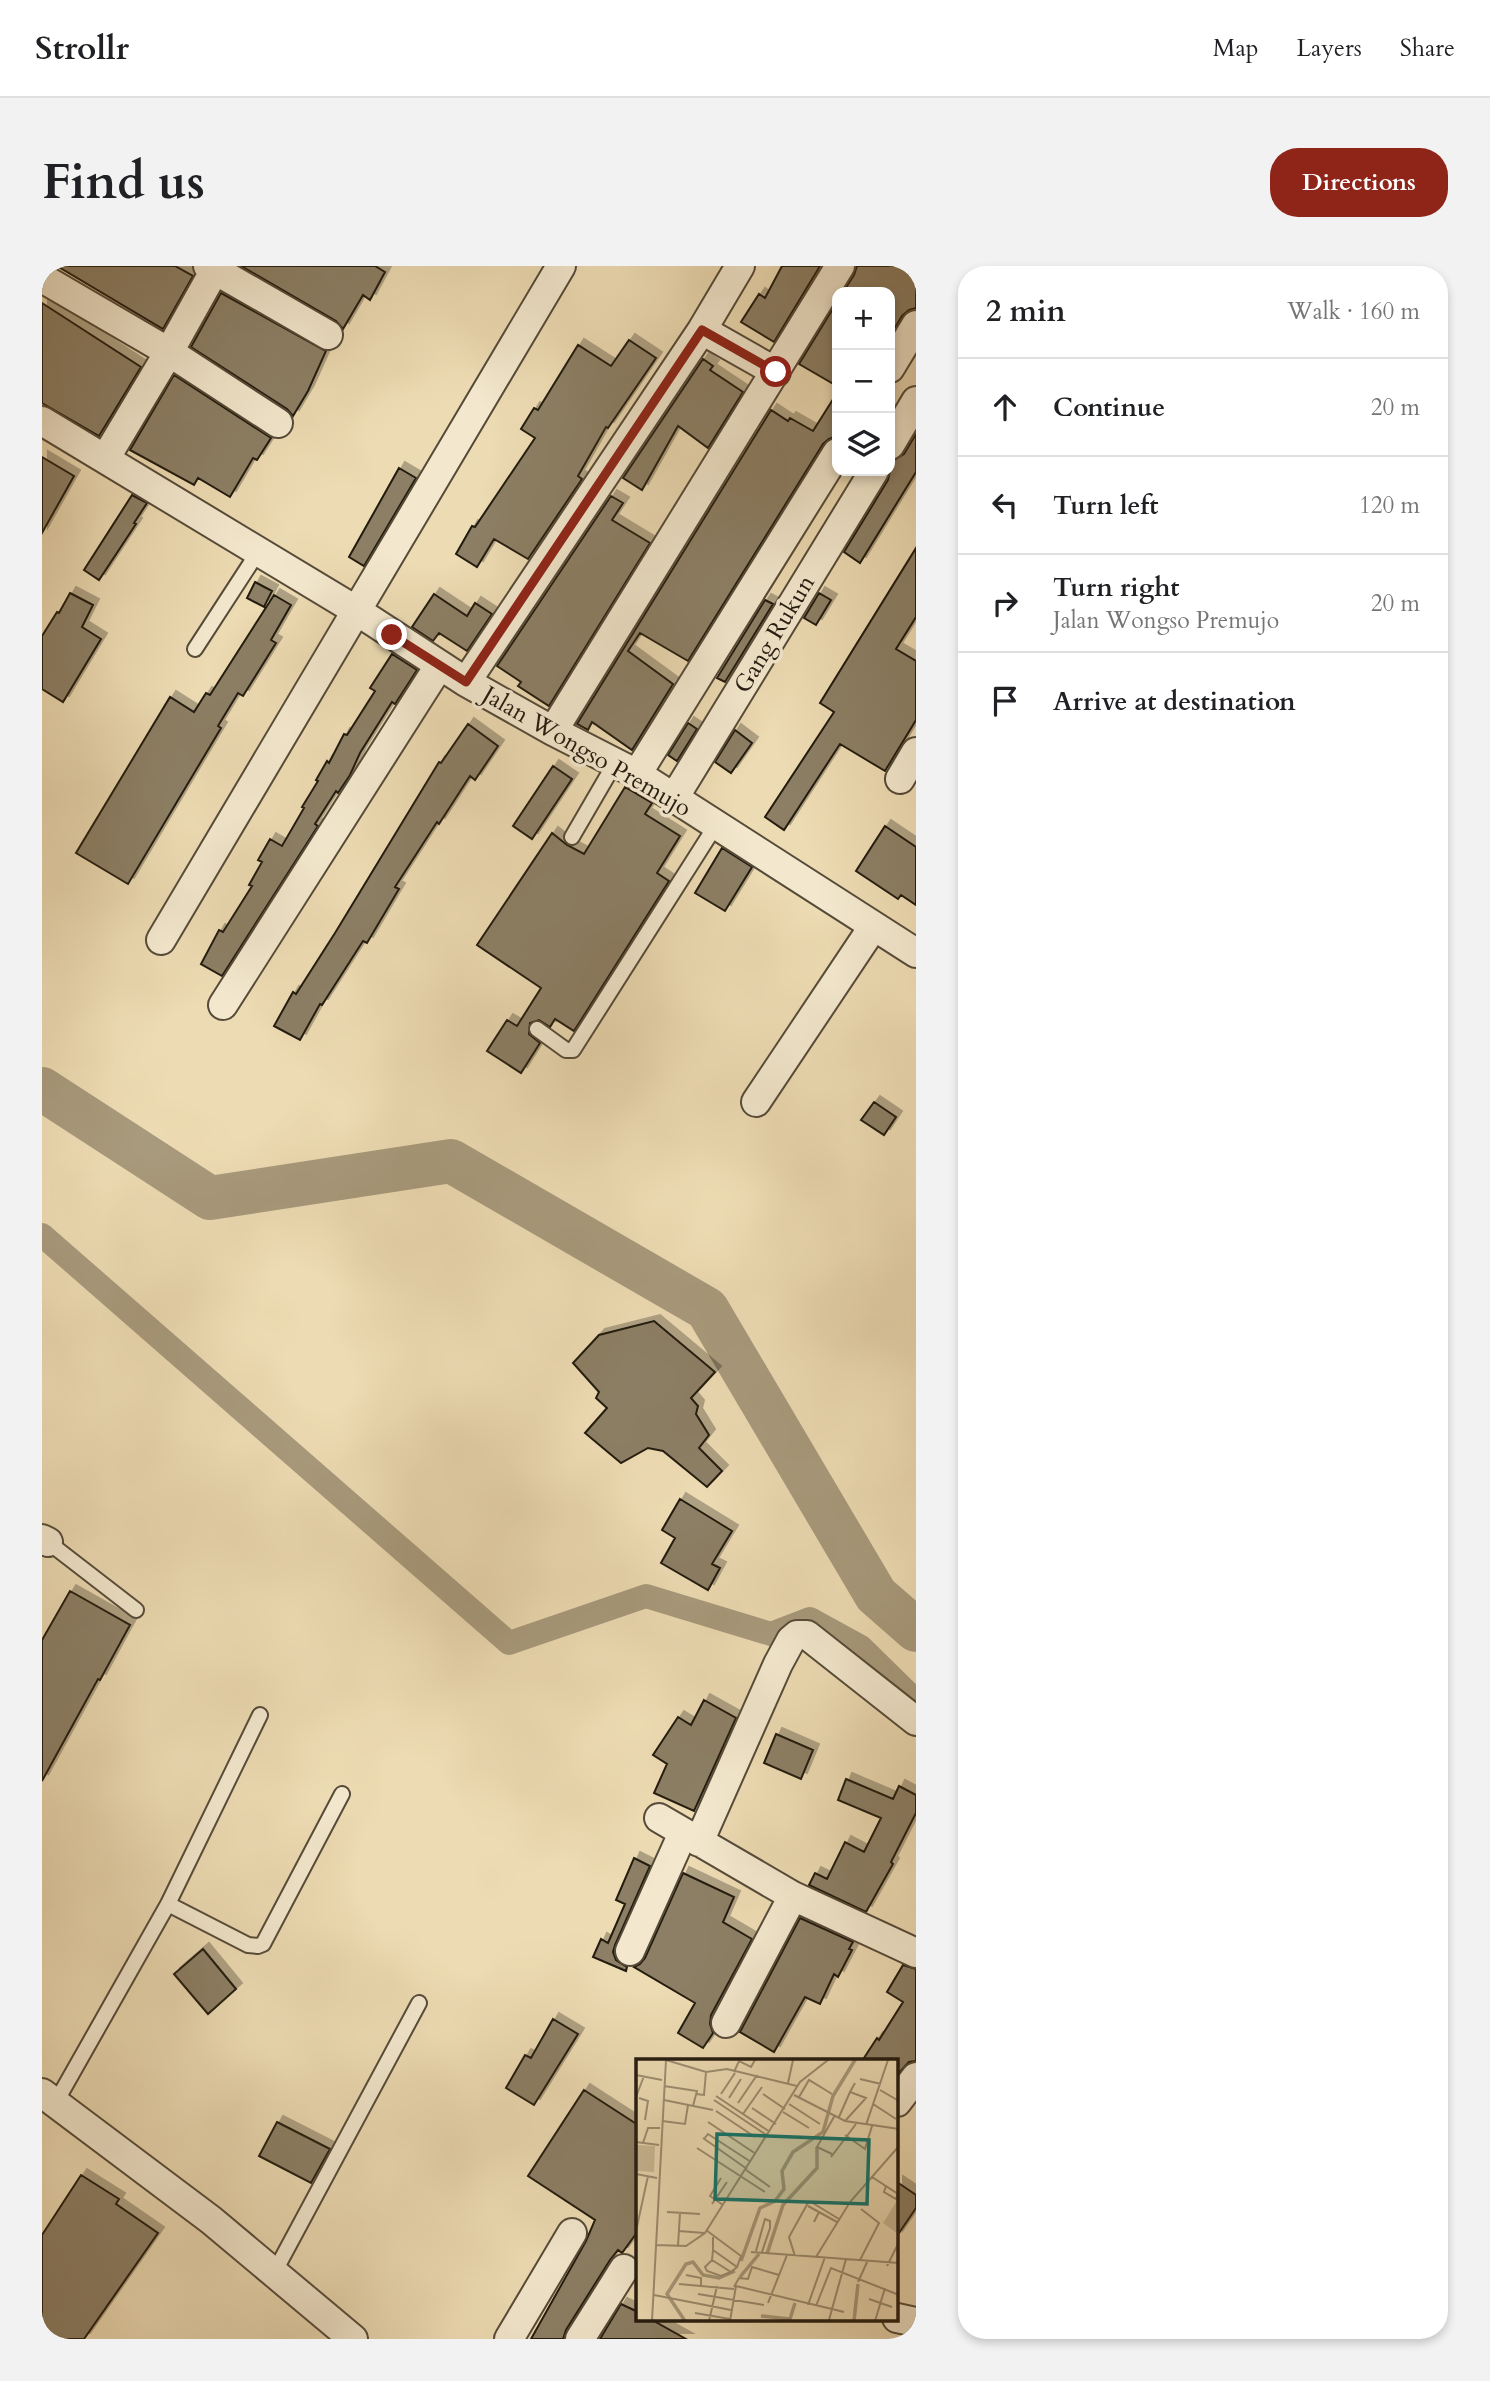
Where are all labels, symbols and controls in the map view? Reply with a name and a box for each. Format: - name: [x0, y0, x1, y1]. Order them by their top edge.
- text: Strollr: [35, 26, 129, 71]
- text: Map: [1213, 32, 1259, 65]
- text: Layers: [1297, 32, 1362, 65]
- text: Share: [1400, 32, 1455, 65]
- button: Directions: [1270, 148, 1448, 217]
- text: Find us: [42, 149, 205, 216]
- map controls: [832, 287, 895, 476]
- button: +: [832, 287, 895, 350]
- text: 2 min: [986, 291, 1066, 332]
- text: Walk · 160 m: [1287, 296, 1420, 327]
- button: −: [832, 350, 895, 413]
- route start: [760, 356, 791, 387]
- icon: ahead: [986, 388, 1024, 426]
- text: Continue: [1053, 390, 1165, 425]
- text: 20 m: [1371, 392, 1420, 423]
- button: layers: [832, 413, 895, 476]
- icon: left: [986, 486, 1024, 524]
- text: Turn left: [1053, 488, 1158, 523]
- text: 120 m: [1359, 490, 1420, 521]
- street label: Gang Rukun: [726, 569, 823, 699]
- text: Turn right: [1053, 570, 1180, 605]
- icon: right: [986, 584, 1024, 622]
- text: 20 m: [1371, 588, 1420, 619]
- text: Jalan Wongso Premujo: [1053, 605, 1279, 636]
- route end: [376, 619, 407, 650]
- street label: Jalan Wongso Premujo: [474, 677, 697, 825]
- icon: arrive: [986, 682, 1024, 720]
- text: Arrive at destination: [1053, 684, 1296, 719]
- inset map: [636, 2059, 898, 2322]

